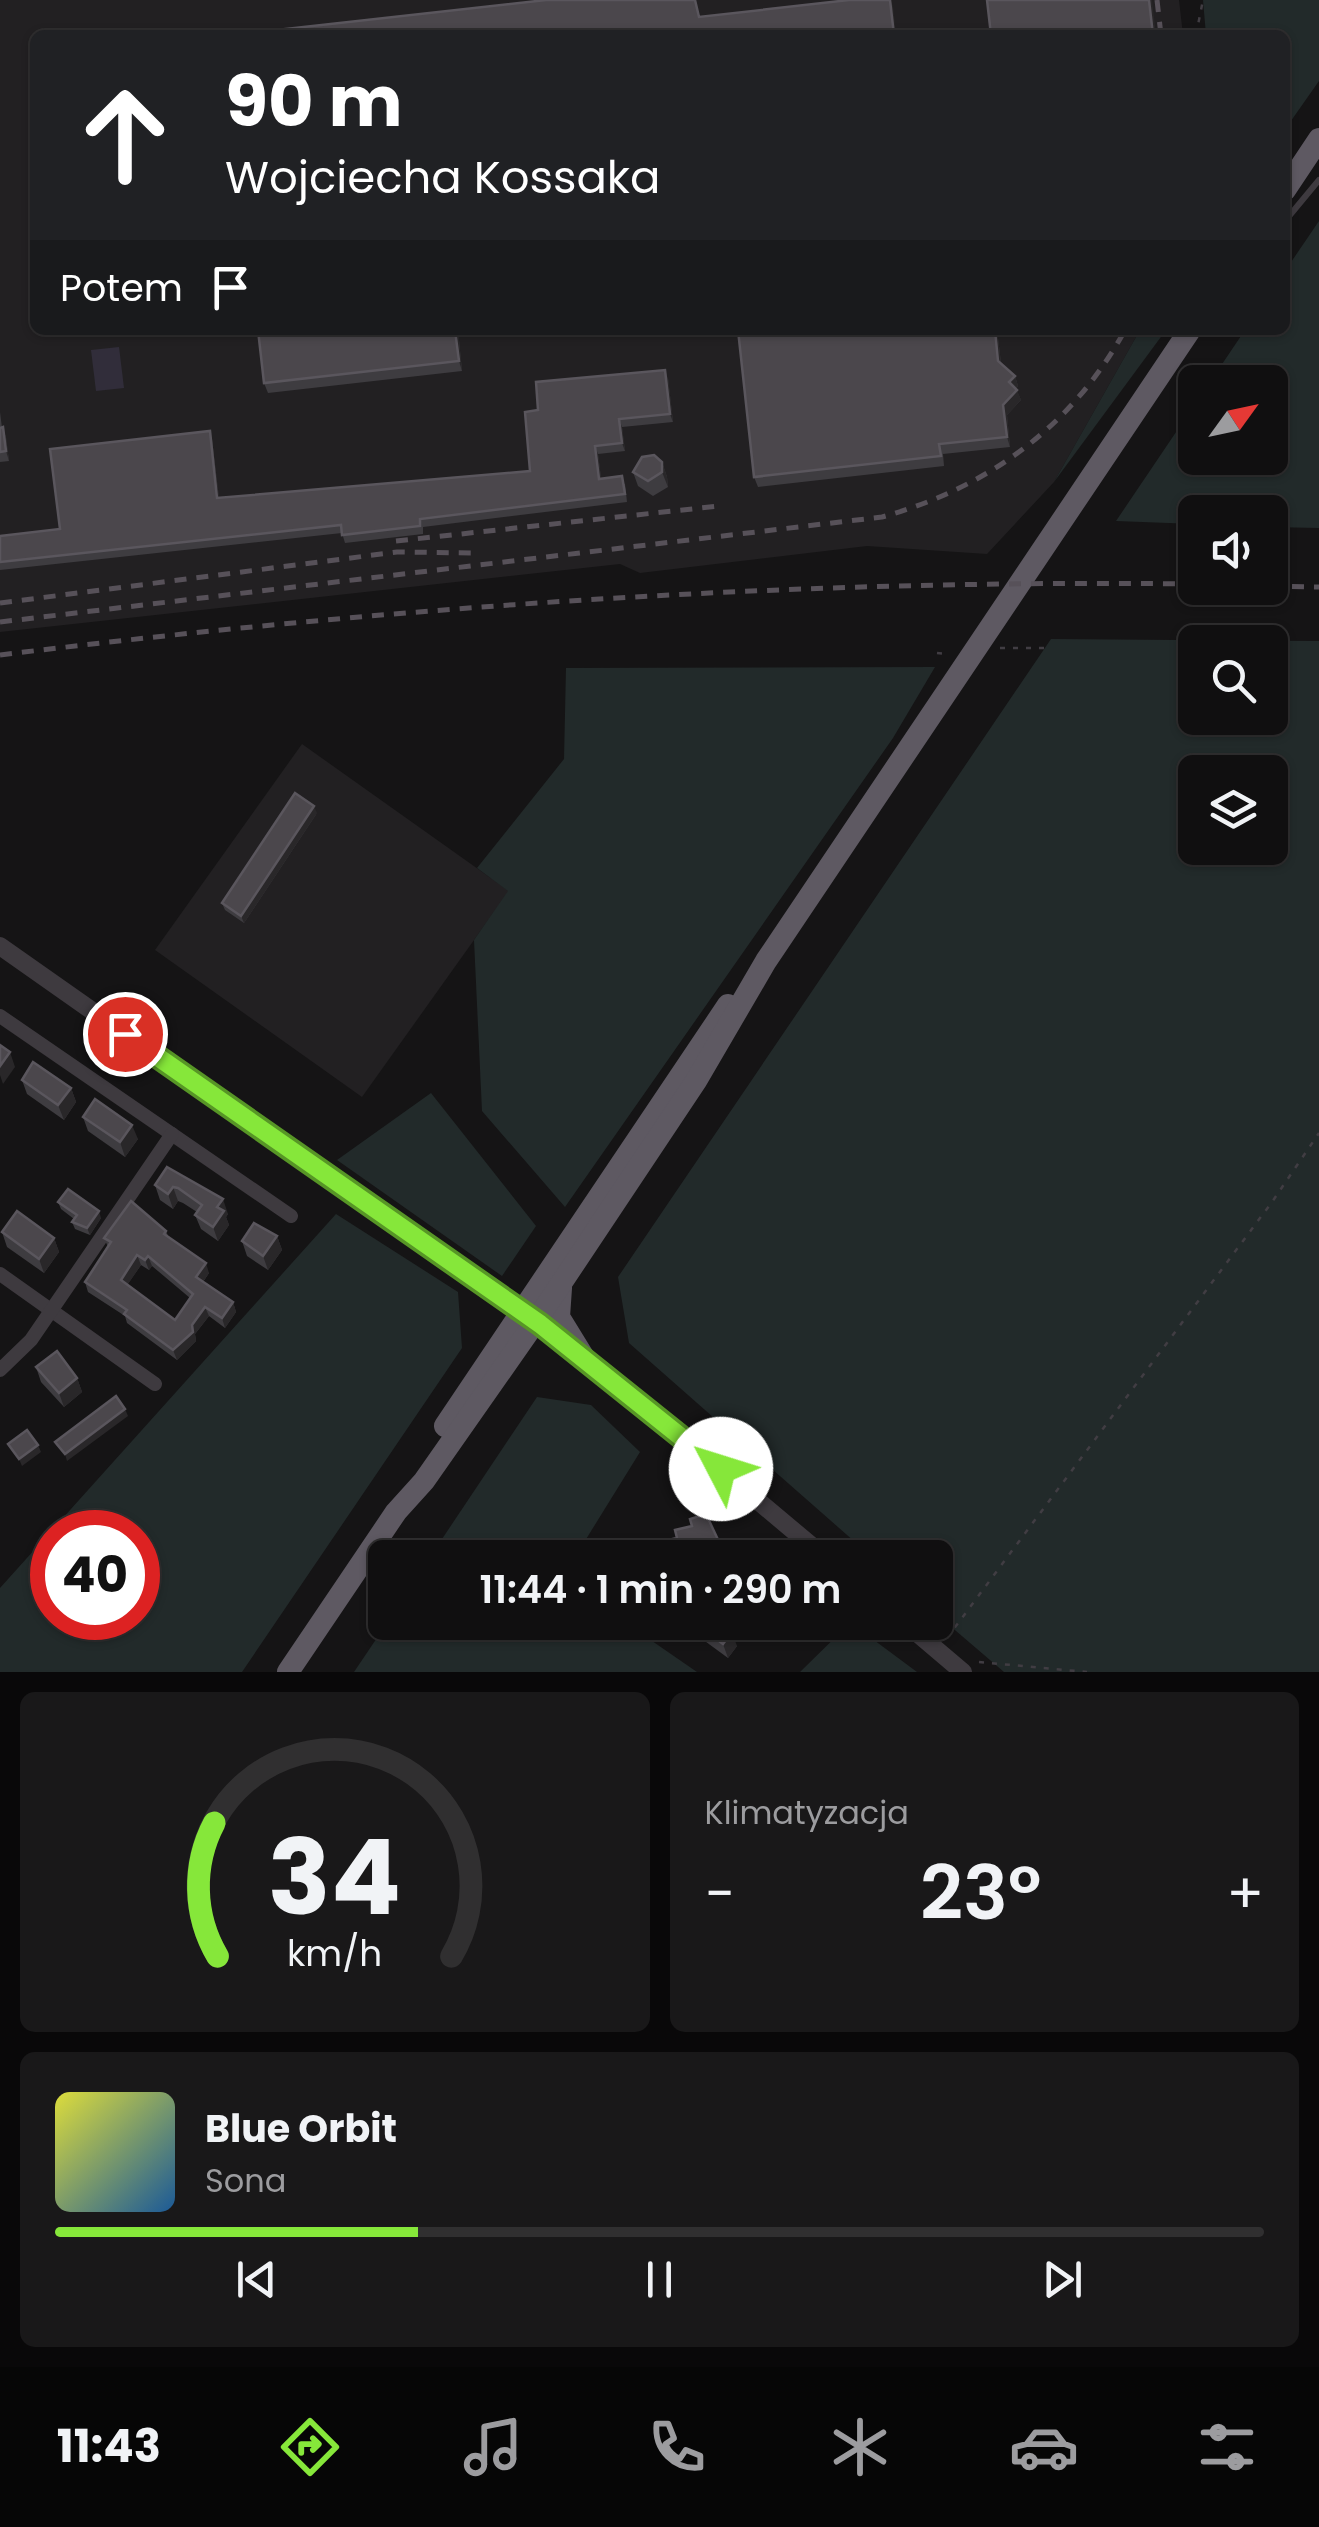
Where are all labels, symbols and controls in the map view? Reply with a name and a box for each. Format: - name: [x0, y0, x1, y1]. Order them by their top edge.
- text: 90 m: [225, 52, 403, 151]
- icon: ahead: [60, 70, 190, 200]
- text: Wojciecha Kossaka: [225, 146, 660, 209]
- icon: arrive: [203, 260, 258, 315]
- text: Potem: [60, 261, 183, 314]
- north arrow: [1178, 365, 1288, 475]
- map controls: [1178, 365, 1288, 865]
- button: sound: [1178, 495, 1288, 605]
- button: search: [1178, 625, 1288, 735]
- button: layers: [1178, 755, 1288, 865]
- pin: [83, 992, 168, 1077]
- icon: arrive: [98, 1007, 153, 1062]
- position arrow: [669, 1417, 773, 1521]
- speed limit sign: 40: [30, 1510, 160, 1640]
- text: 11:44 · 1 min · 290 m: [480, 1563, 841, 1616]
- text: Klimatyzacja: [705, 1790, 909, 1835]
- text: 34: [268, 1805, 401, 1950]
- text: 23°: [920, 1840, 1041, 1945]
- text: −: [705, 1855, 735, 1932]
- text: +: [1226, 1855, 1264, 1932]
- text: km/h: [287, 1928, 382, 1979]
- text: Blue Orbit: [205, 2102, 397, 2155]
- text: Sona: [205, 2158, 286, 2203]
- icon: previous: [229, 2252, 284, 2307]
- icon: pause: [632, 2252, 687, 2307]
- icon: next: [1035, 2252, 1090, 2307]
- icon: directions: [275, 2412, 345, 2482]
- icon: music: [458, 2412, 528, 2482]
- icon: phone: [642, 2412, 712, 2482]
- icon: climate: [825, 2412, 895, 2482]
- icon: car: [1009, 2412, 1079, 2482]
- icon: filters: [1192, 2412, 1262, 2482]
- text: 11:43: [57, 2415, 161, 2478]

